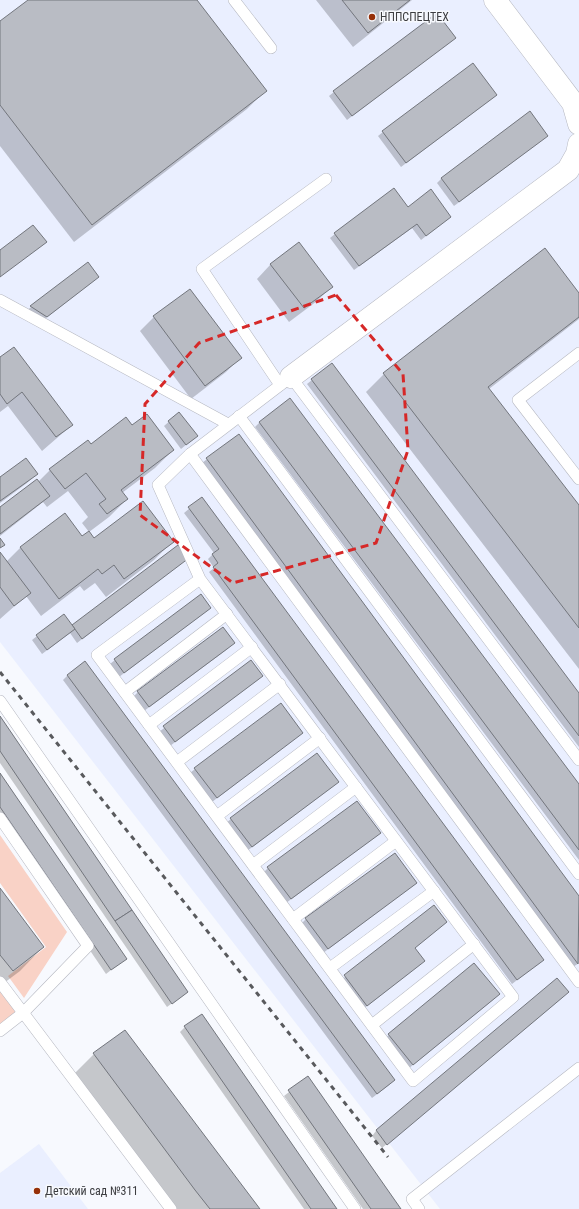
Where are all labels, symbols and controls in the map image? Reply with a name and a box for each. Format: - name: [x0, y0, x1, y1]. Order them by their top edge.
- place label: НППСПЕЦТЕХ: [380, 10, 449, 24]
- marker: НППСПЕЦТЕХ: [367, 12, 377, 22]
- place label: Детский сад №311: [45, 1184, 138, 1198]
- marker: Детский сад №311: [32, 1186, 42, 1196]

